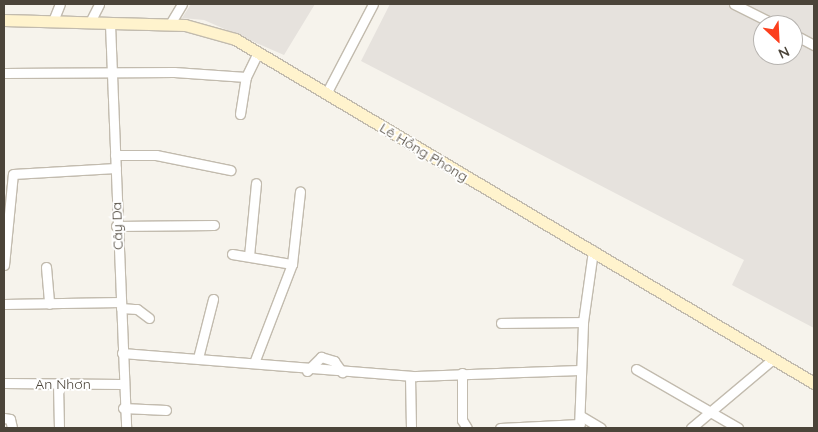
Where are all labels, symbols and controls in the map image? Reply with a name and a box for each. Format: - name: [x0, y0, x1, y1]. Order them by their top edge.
- north arrow: [753, 15, 803, 65]
- text: N: [775, 42, 792, 63]
- street label: Lê Hồng Phong: [377, 119, 471, 185]
- street label: Cây Da: [108, 202, 126, 250]
- street label: An Nhơn: [35, 376, 91, 392]

